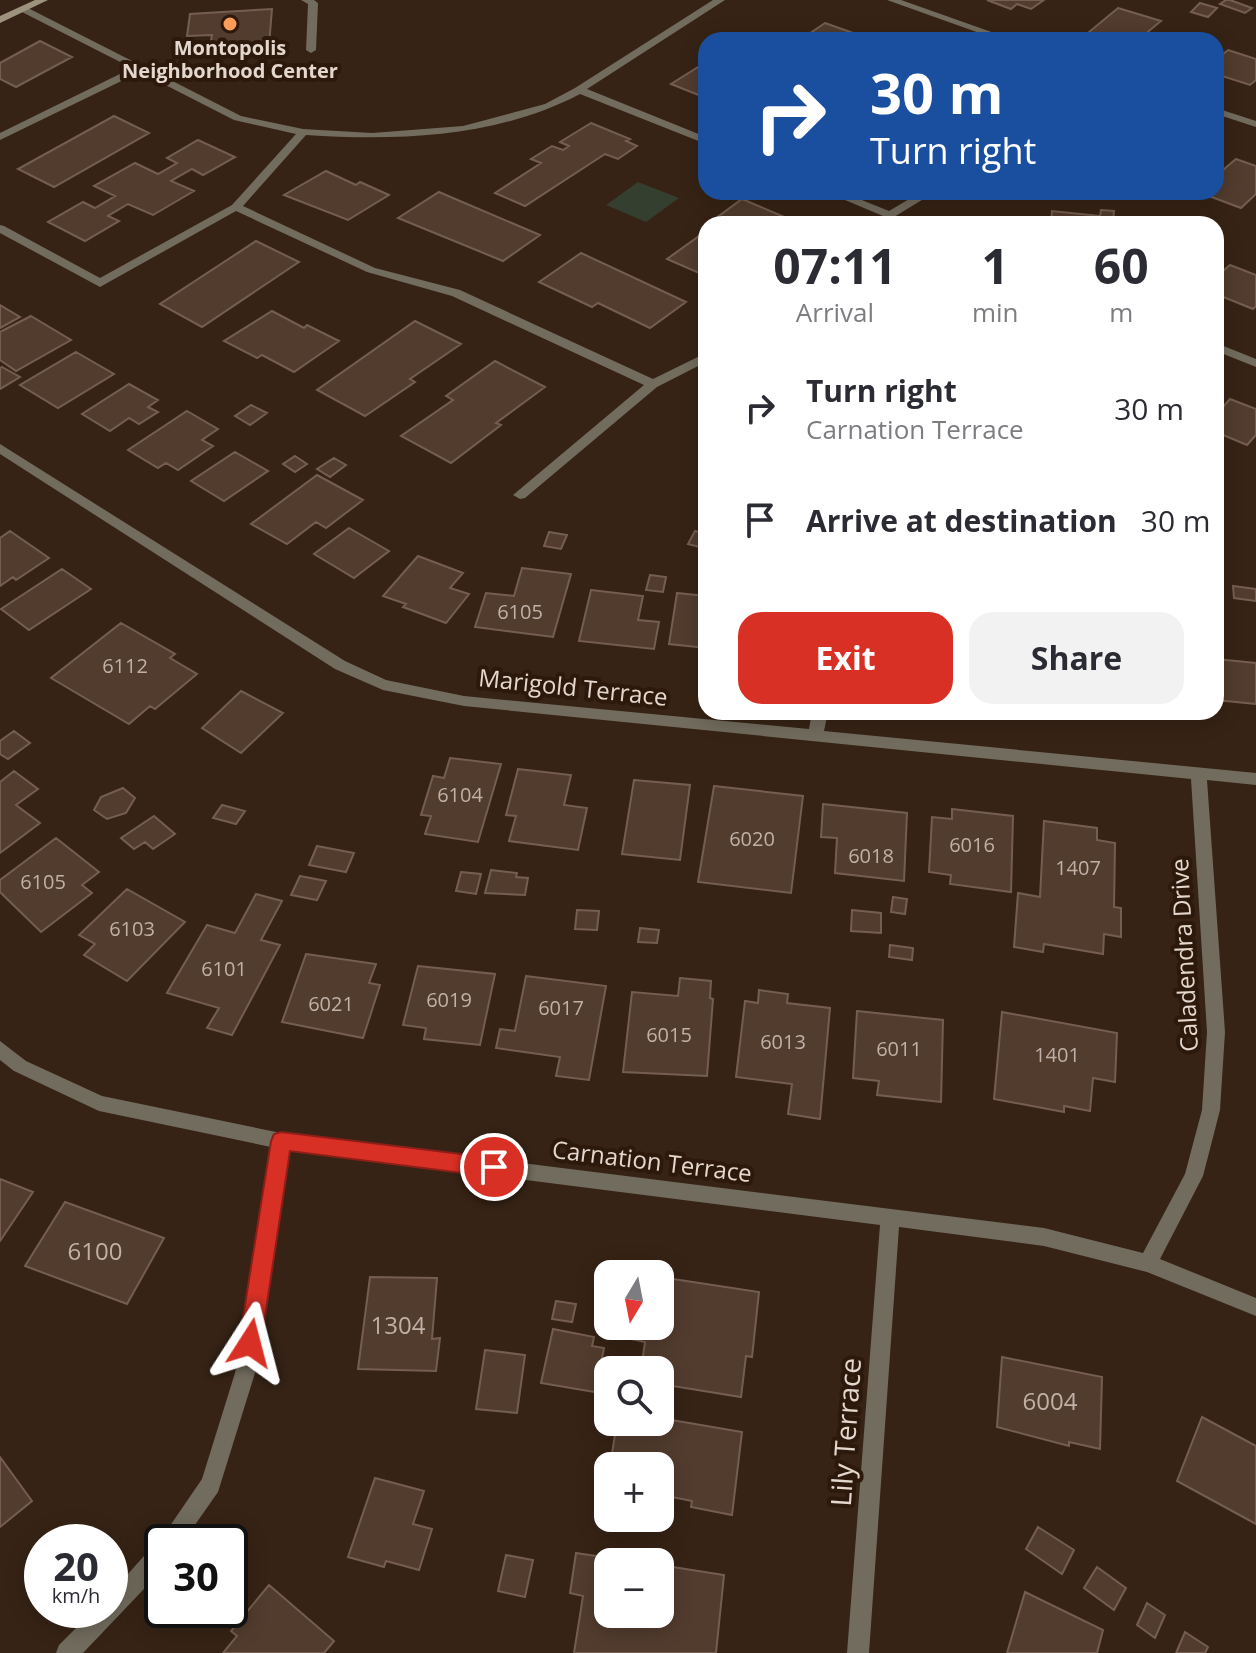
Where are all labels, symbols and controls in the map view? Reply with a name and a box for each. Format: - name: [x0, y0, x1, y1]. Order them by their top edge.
- marker: Montopolis Neighborhood Center: [221, 15, 239, 33]
- place label: Montopolis Neighborhood Center: [122, 34, 338, 84]
- text: 30 m: [870, 54, 1004, 130]
- icon: right: [738, 64, 842, 168]
- text: Turn right: [870, 126, 1036, 175]
- text: 07:11: [773, 233, 897, 298]
- text: 1: [982, 233, 1009, 298]
- text: 60: [1094, 233, 1149, 298]
- text: Arrival: [796, 294, 874, 330]
- text: min: [972, 294, 1019, 330]
- text: m: [1109, 294, 1133, 330]
- text: Turn right: [806, 370, 957, 411]
- icon: right: [738, 386, 782, 430]
- text: 30 m: [1114, 388, 1184, 429]
- text: Carnation Terrace: [806, 411, 1024, 447]
- icon: arrive: [738, 498, 782, 542]
- text: Arrive at destination: [806, 500, 1117, 541]
- text: 30 m: [1141, 500, 1211, 541]
- house number: 6105: [497, 598, 543, 625]
- button: Exit: [738, 612, 953, 704]
- button: Share: [969, 612, 1184, 704]
- house number: 6112: [102, 652, 148, 679]
- street label: Marigold Terrace: [477, 660, 669, 713]
- house number: 6104: [437, 781, 483, 808]
- house number: 6020: [729, 825, 775, 852]
- house number: 6016: [949, 831, 995, 858]
- house number: 6018: [848, 842, 894, 869]
- house number: 1407: [1055, 854, 1101, 881]
- street label: Caladendra Drive: [1162, 858, 1205, 1053]
- house number: 6105: [20, 868, 66, 895]
- house number: 6103: [109, 915, 155, 942]
- house number: 6101: [201, 955, 247, 982]
- house number: 6019: [426, 986, 472, 1013]
- house number: 6021: [308, 990, 354, 1017]
- house number: 6017: [538, 994, 584, 1021]
- house number: 6015: [646, 1021, 692, 1048]
- house number: 6013: [760, 1028, 806, 1055]
- house number: 6011: [876, 1035, 922, 1062]
- house number: 1401: [1034, 1041, 1080, 1068]
- street label: Carnation Terrace: [550, 1132, 754, 1189]
- pin: [460, 1133, 528, 1201]
- icon: arrive: [472, 1145, 516, 1189]
- house number: 6100: [68, 1234, 122, 1267]
- north arrow: [594, 1260, 674, 1340]
- map controls: [594, 1260, 674, 1628]
- position arrow: [208, 1301, 292, 1385]
- house number: 1304: [371, 1308, 426, 1341]
- button: search: [594, 1356, 674, 1436]
- street label: Lily Terrace: [821, 1356, 869, 1507]
- house number: 6004: [1023, 1384, 1078, 1417]
- button: +: [594, 1452, 674, 1532]
- speed limit sign: 30: [144, 1524, 248, 1628]
- text: 20: [53, 1538, 99, 1593]
- button: −: [594, 1548, 674, 1628]
- text: km/h: [52, 1582, 100, 1609]

